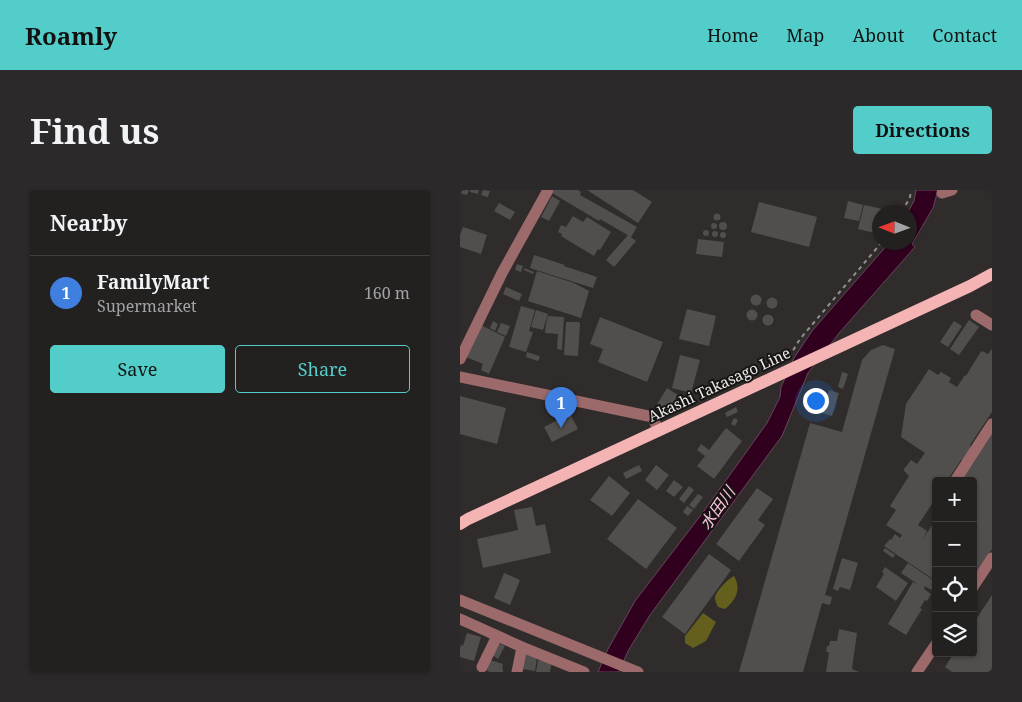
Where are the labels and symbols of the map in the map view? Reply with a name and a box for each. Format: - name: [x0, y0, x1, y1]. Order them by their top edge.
- north arrow: [872, 205, 917, 250]
- street label: Akashi Takasago Line: [645, 342, 793, 426]
- pin: 1: [545, 387, 577, 428]
- your location: [803, 388, 829, 414]
- water label: 水田川: [694, 480, 741, 534]

